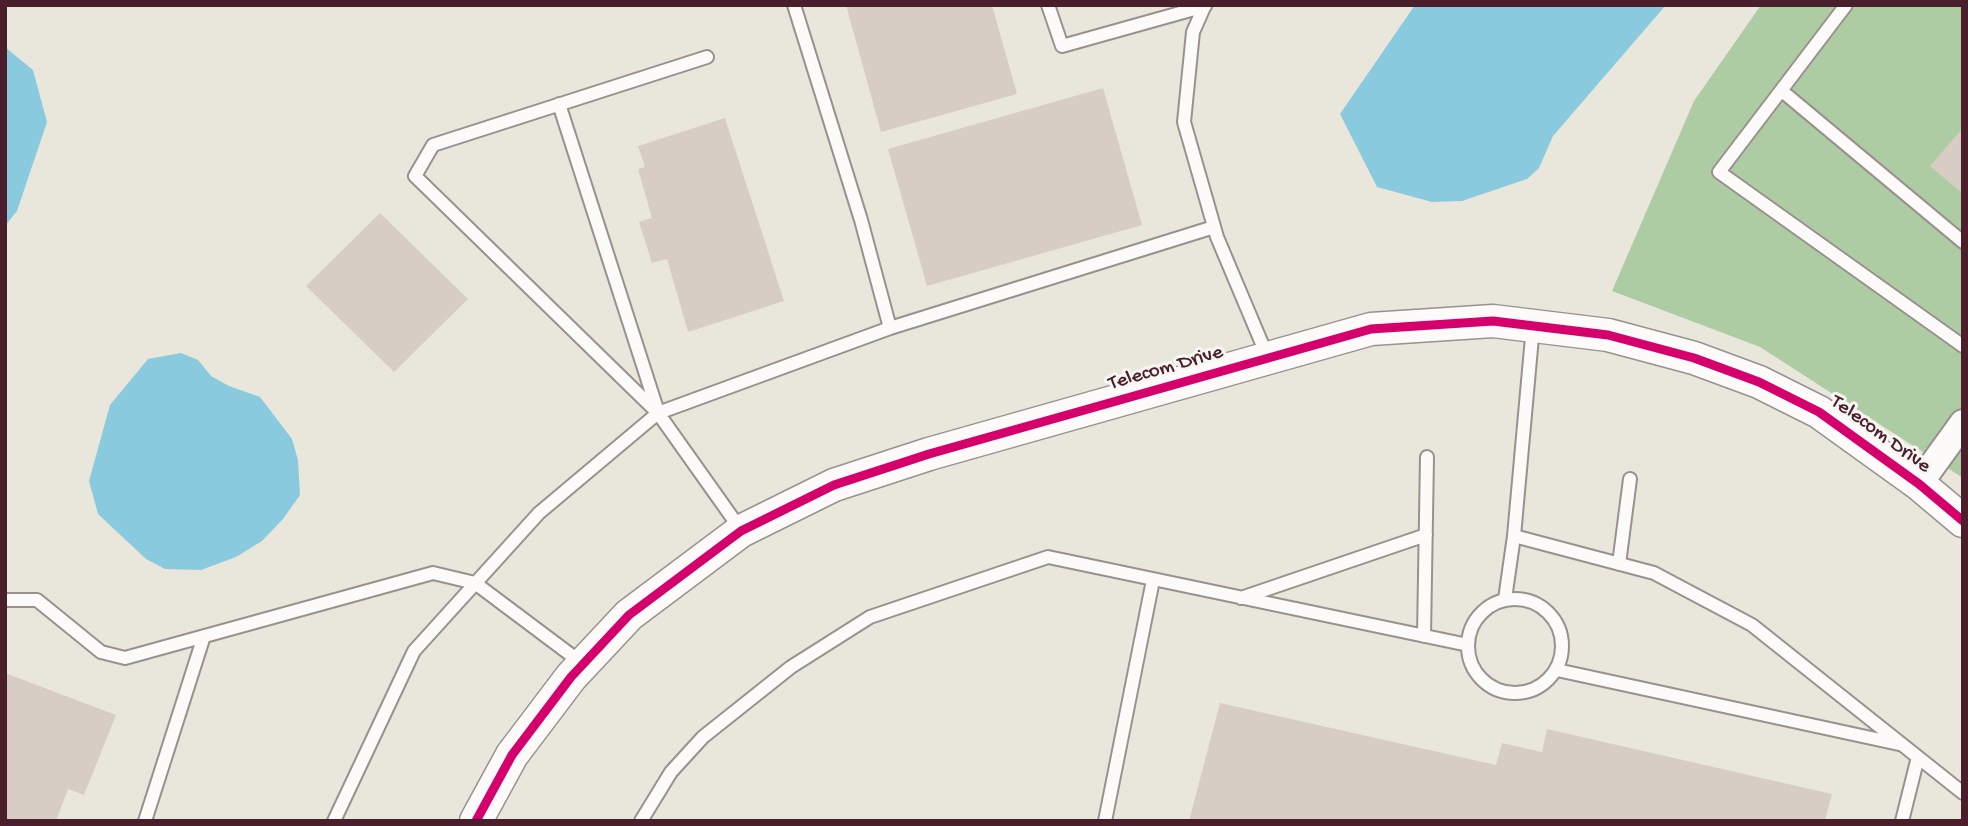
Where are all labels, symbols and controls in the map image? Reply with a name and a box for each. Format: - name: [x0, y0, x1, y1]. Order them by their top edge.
- street label: Telecom Drive: [1106, 341, 1226, 397]
- street label: Telecom Drive: [1825, 390, 1935, 480]

